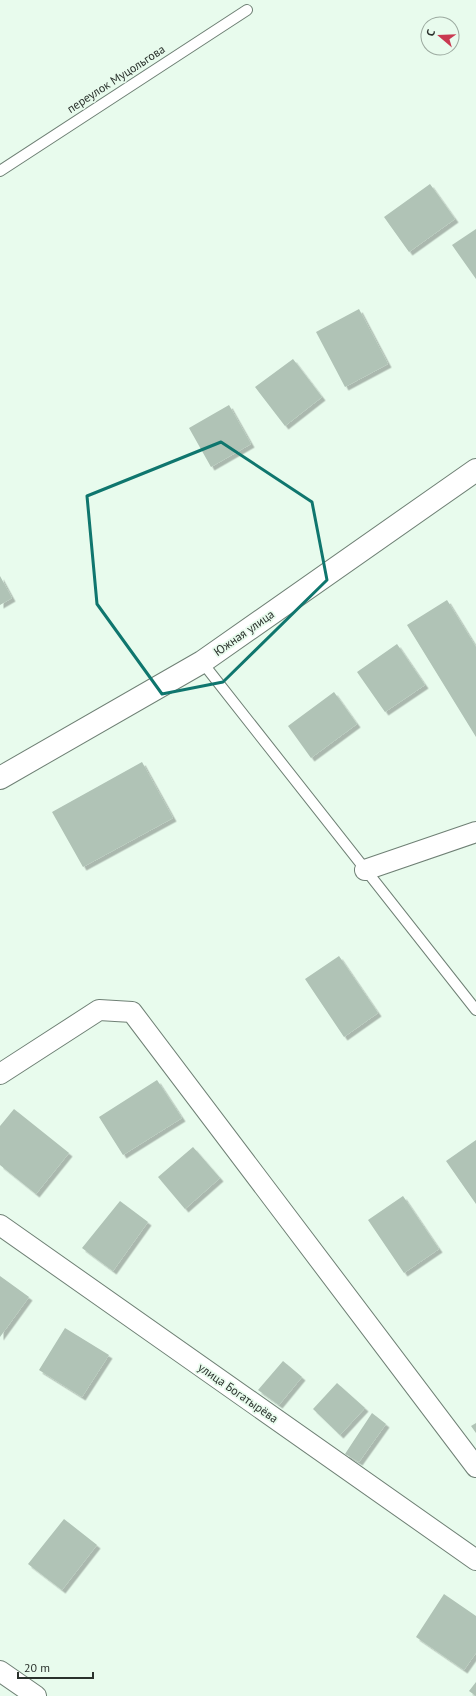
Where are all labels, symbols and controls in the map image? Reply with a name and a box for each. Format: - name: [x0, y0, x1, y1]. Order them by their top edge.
- north arrow: [420, 16, 460, 56]
- text: С: [423, 28, 438, 38]
- street label: переулок Муцольгова: [64, 41, 168, 116]
- street label: Южная улица: [211, 606, 277, 659]
- street label: улица Богатырёва: [195, 1359, 281, 1426]
- scale bar: [18, 1654, 93, 1680]
- text: 20 m: [24, 1660, 50, 1675]

